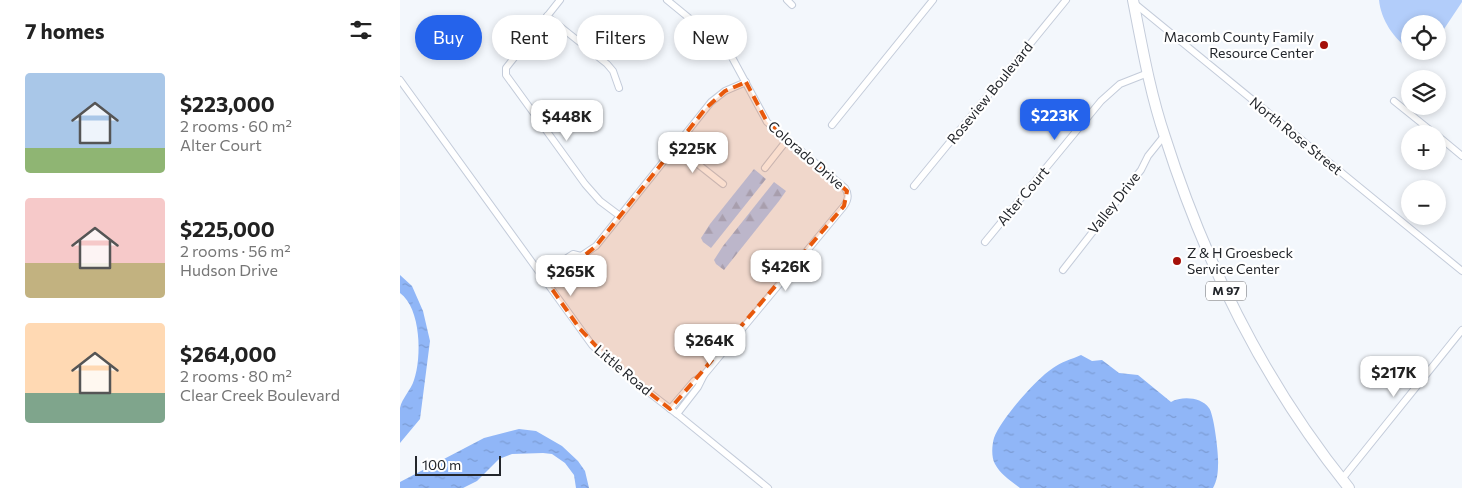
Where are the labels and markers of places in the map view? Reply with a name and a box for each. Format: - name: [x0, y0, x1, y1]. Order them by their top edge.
- place label: Macomb County Family Resource Center: [1164, 28, 1314, 61]
- marker: Macomb County Family Resource Center: [1318, 39, 1330, 51]
- pin: $223K: [1020, 98, 1090, 141]
- pin: $448K: [532, 100, 602, 142]
- pin: $225K: [658, 132, 728, 174]
- place label: Z & H Groesbeck Service Center: [1187, 244, 1294, 277]
- pin: $426K: [751, 250, 821, 292]
- pin: $265K: [536, 254, 606, 297]
- marker: Z & H Groesbeck Service Center: [1171, 255, 1183, 267]
- pin: $264K: [675, 324, 745, 366]
- pin: $217K: [1359, 356, 1429, 398]

